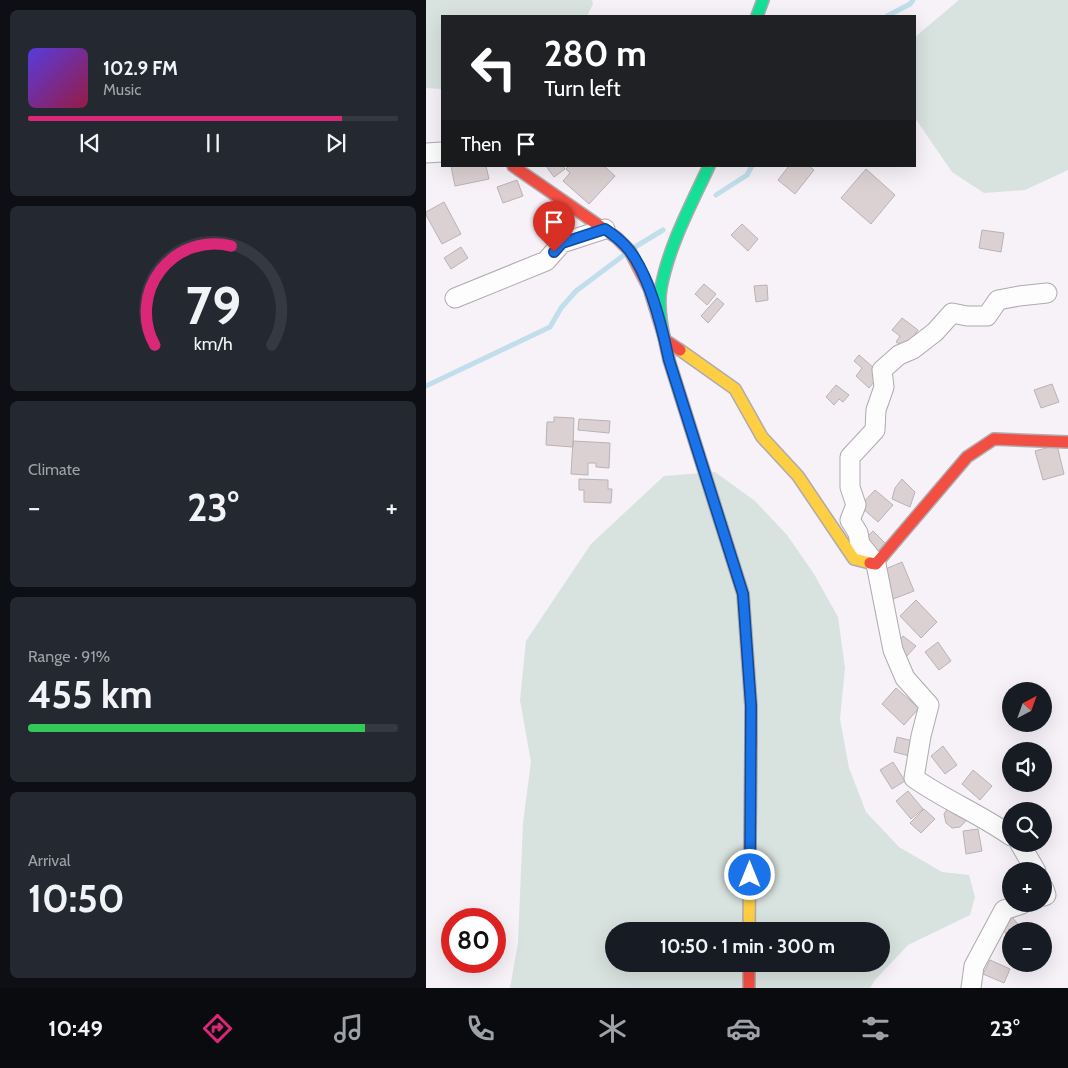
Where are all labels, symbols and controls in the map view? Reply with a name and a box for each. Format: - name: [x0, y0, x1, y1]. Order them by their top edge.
- text: 280 m: [544, 32, 647, 75]
- icon: left: [461, 35, 526, 100]
- text: 102.9 FM: [103, 57, 178, 80]
- text: Turn left: [544, 75, 621, 102]
- text: Music: [103, 80, 141, 99]
- icon: previous: [76, 129, 104, 157]
- icon: pause: [199, 129, 227, 157]
- icon: next: [322, 129, 350, 157]
- icon: arrive: [512, 130, 540, 158]
- text: Then: [461, 133, 502, 156]
- pin: [533, 201, 575, 252]
- icon: arrive: [540, 208, 568, 236]
- text: 79: [185, 274, 241, 337]
- text: km/h: [193, 333, 233, 354]
- text: Climate: [28, 460, 80, 479]
- text: 23°: [187, 484, 239, 531]
- text: −: [28, 490, 40, 524]
- text: +: [386, 490, 398, 524]
- text: Range · 91%: [28, 647, 110, 666]
- text: 455 km: [28, 671, 152, 718]
- north arrow: [1002, 682, 1052, 732]
- map controls: [1002, 682, 1052, 972]
- button: sound: [1002, 742, 1052, 792]
- button: search: [1002, 802, 1052, 852]
- position arrow: [723, 848, 775, 900]
- text: Arrival: [28, 851, 71, 870]
- button: +: [1002, 862, 1052, 912]
- text: 10:50: [28, 875, 125, 922]
- speed limit sign: 80: [441, 908, 506, 973]
- button: −: [1002, 922, 1052, 972]
- text: 10:50 · 1 min · 300 m: [660, 935, 835, 958]
- icon: directions: [200, 1011, 235, 1046]
- icon: music: [331, 1011, 366, 1046]
- icon: phone: [463, 1011, 498, 1046]
- icon: climate: [595, 1011, 630, 1046]
- icon: car: [726, 1011, 761, 1046]
- icon: filters: [858, 1011, 893, 1046]
- text: 10:49: [48, 1015, 103, 1042]
- text: 23°: [990, 1015, 1020, 1042]

